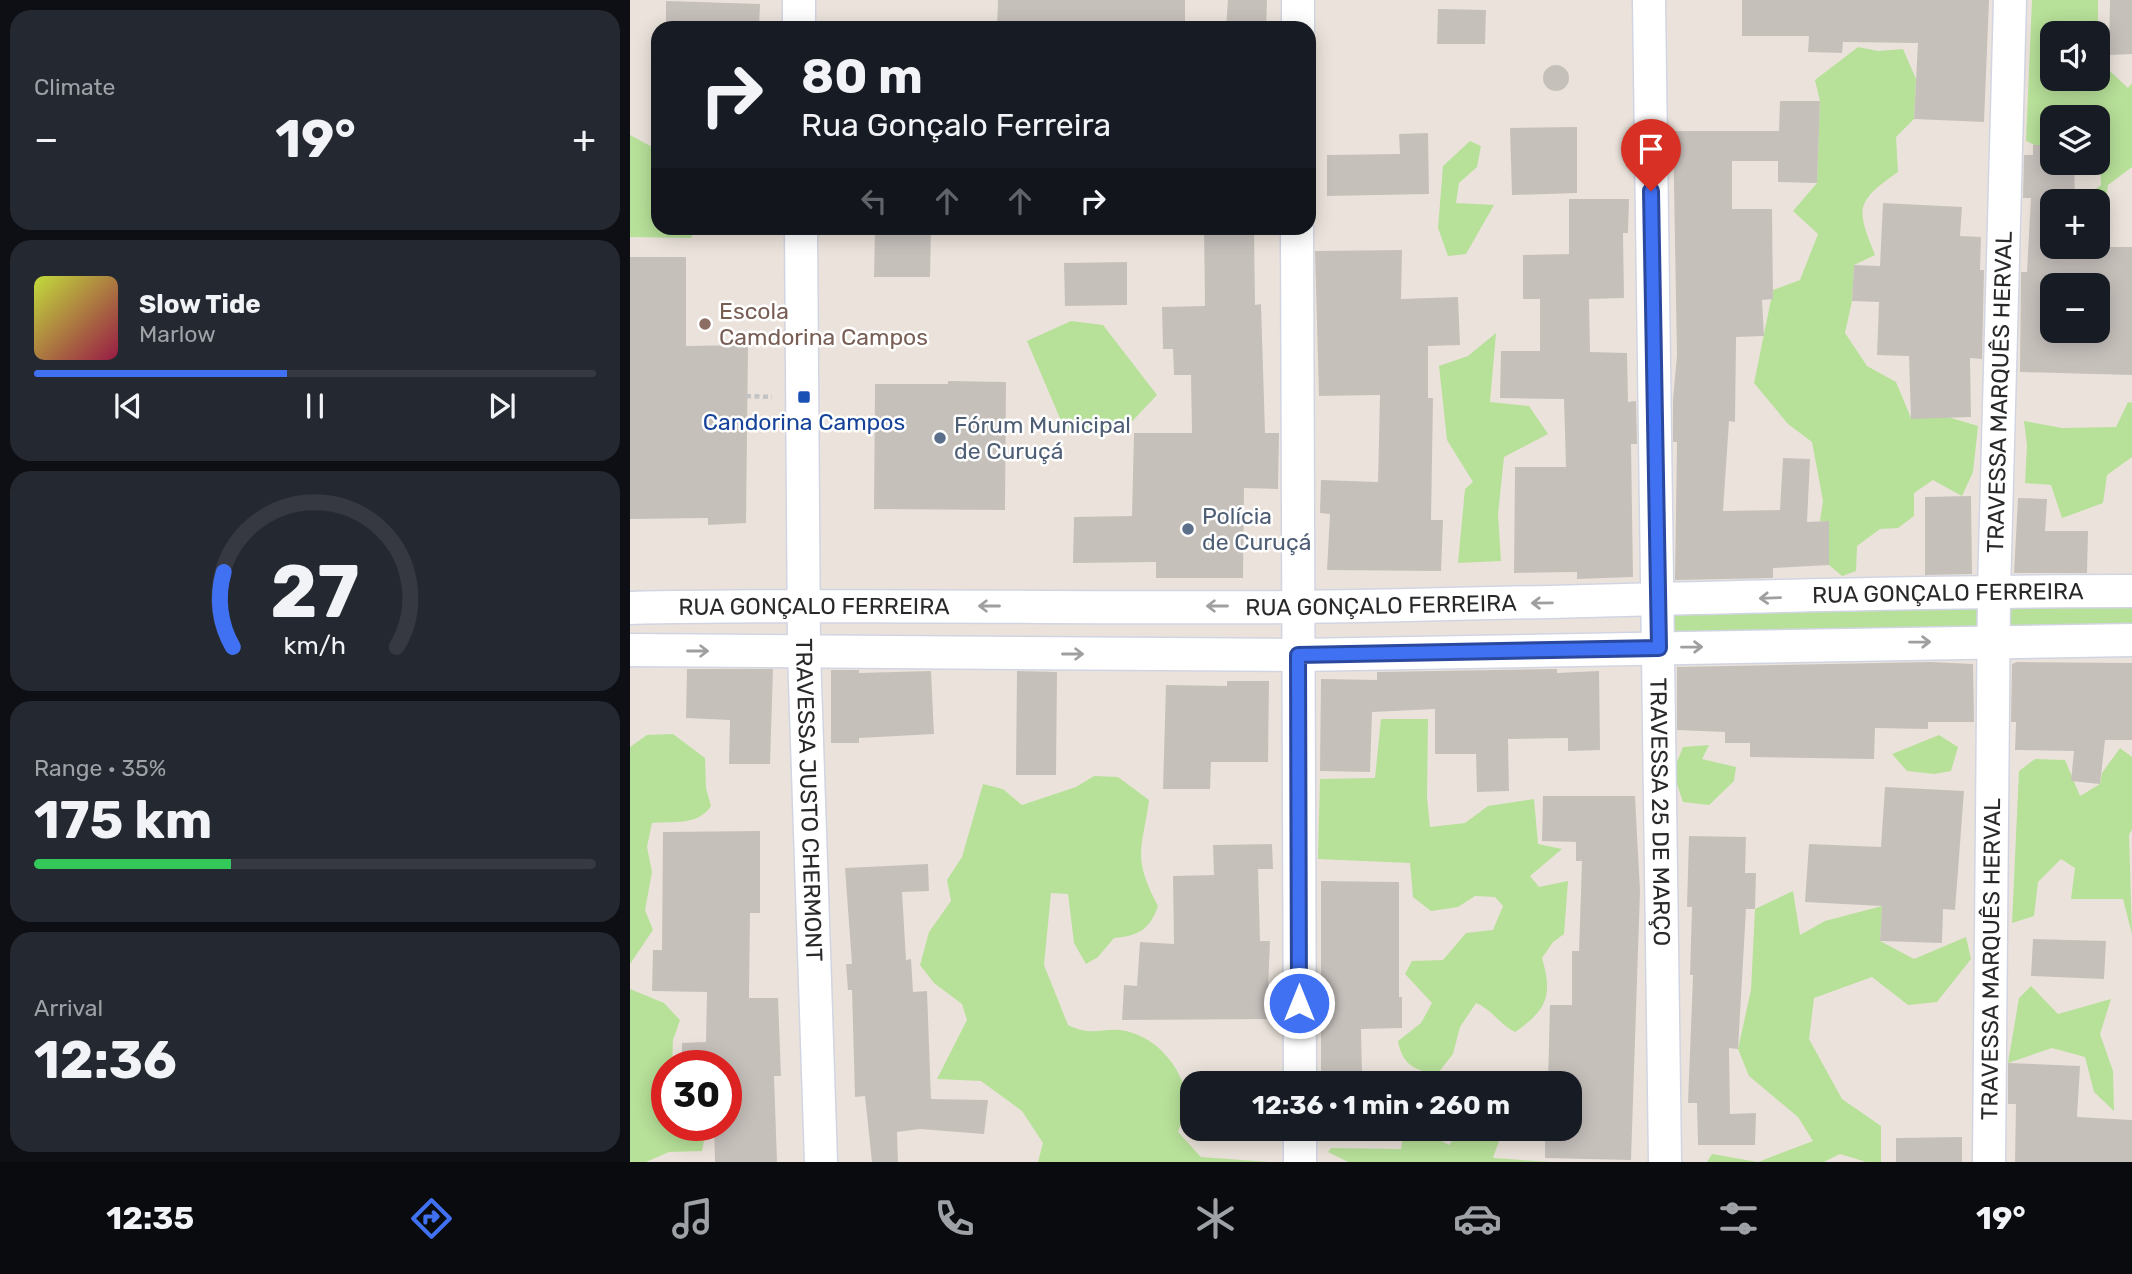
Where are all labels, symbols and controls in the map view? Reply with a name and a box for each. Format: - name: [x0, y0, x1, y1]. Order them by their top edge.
- map controls: [2040, 21, 2110, 343]
- button: sound: [2040, 21, 2110, 91]
- text: 80 m: [801, 47, 923, 105]
- icon: right: [686, 49, 777, 140]
- text: Climate: [34, 73, 115, 101]
- button: layers: [2040, 105, 2110, 175]
- text: Rua Gonçalo Ferreira: [801, 106, 1111, 144]
- text: 19°: [275, 108, 356, 170]
- text: −: [34, 116, 59, 162]
- text: +: [572, 116, 596, 162]
- pin: [1621, 119, 1681, 191]
- icon: arrive: [1632, 130, 1670, 168]
- icon: left: [855, 182, 893, 220]
- icon: ahead: [928, 182, 966, 220]
- icon: ahead: [1001, 182, 1039, 220]
- icon: right: [1074, 182, 1112, 220]
- button: +: [2040, 189, 2110, 259]
- street label: TRAVESSA MARQUÊS HERVAL: [1981, 231, 2018, 554]
- button: −: [2040, 273, 2110, 343]
- text: Slow Tide: [139, 289, 261, 320]
- place label: Escola Camdorina Campos: [719, 297, 928, 351]
- marker: Escola Camdorina Campos: [697, 316, 713, 332]
- text: Marlow: [139, 320, 216, 348]
- icon: previous: [109, 387, 147, 425]
- icon: pause: [296, 387, 334, 425]
- icon: next: [483, 387, 521, 425]
- marker: Candorina Campos: [796, 389, 812, 405]
- place label: Candorina Campos: [703, 408, 905, 436]
- place label: Fórum Municipal de Curuçá: [954, 411, 1131, 465]
- marker: Fórum Municipal de Curuçá: [932, 430, 948, 446]
- place label: Polícia de Curuçá: [1202, 502, 1311, 556]
- marker: Polícia de Curuçá: [1180, 521, 1196, 537]
- text: 27: [270, 549, 360, 635]
- street label: RUA GONÇALO FERREIRA: [1812, 577, 2084, 609]
- street label: RUA GONÇALO FERREIRA: [1245, 589, 1517, 621]
- one-way arrow: [1759, 591, 1782, 604]
- street label: RUA GONÇALO FERREIRA: [678, 592, 950, 621]
- one-way arrow: [1531, 596, 1554, 610]
- one-way arrow: [978, 599, 1001, 613]
- one-way arrow: [1206, 599, 1229, 613]
- text: km/h: [284, 631, 346, 660]
- one-way arrow: [1908, 635, 1931, 649]
- street label: TRAVESSA JUSTO CHERMONT: [790, 638, 828, 962]
- one-way arrow: [1680, 641, 1703, 654]
- one-way arrow: [686, 644, 709, 658]
- one-way arrow: [1061, 647, 1084, 661]
- street label: TRAVESSA 25 DE MARÇO: [1644, 677, 1676, 946]
- text: Range · 35%: [34, 754, 166, 782]
- text: 175 km: [34, 789, 212, 851]
- street label: TRAVESSA MARQUÊS HERVAL: [1975, 798, 2006, 1120]
- position arrow: [1262, 966, 1336, 1040]
- text: Arrival: [34, 994, 103, 1022]
- text: 12:36: [34, 1029, 177, 1091]
- speed limit sign: 30: [651, 1050, 742, 1141]
- text: 12:36 · 1 min · 260 m: [1252, 1090, 1510, 1121]
- icon: directions: [407, 1194, 456, 1243]
- icon: music: [668, 1194, 717, 1243]
- icon: phone: [930, 1194, 979, 1243]
- icon: climate: [1191, 1194, 1240, 1243]
- icon: car: [1453, 1194, 1502, 1243]
- icon: filters: [1714, 1194, 1763, 1243]
- text: 12:35: [106, 1199, 194, 1237]
- text: 19°: [1976, 1199, 2026, 1237]

